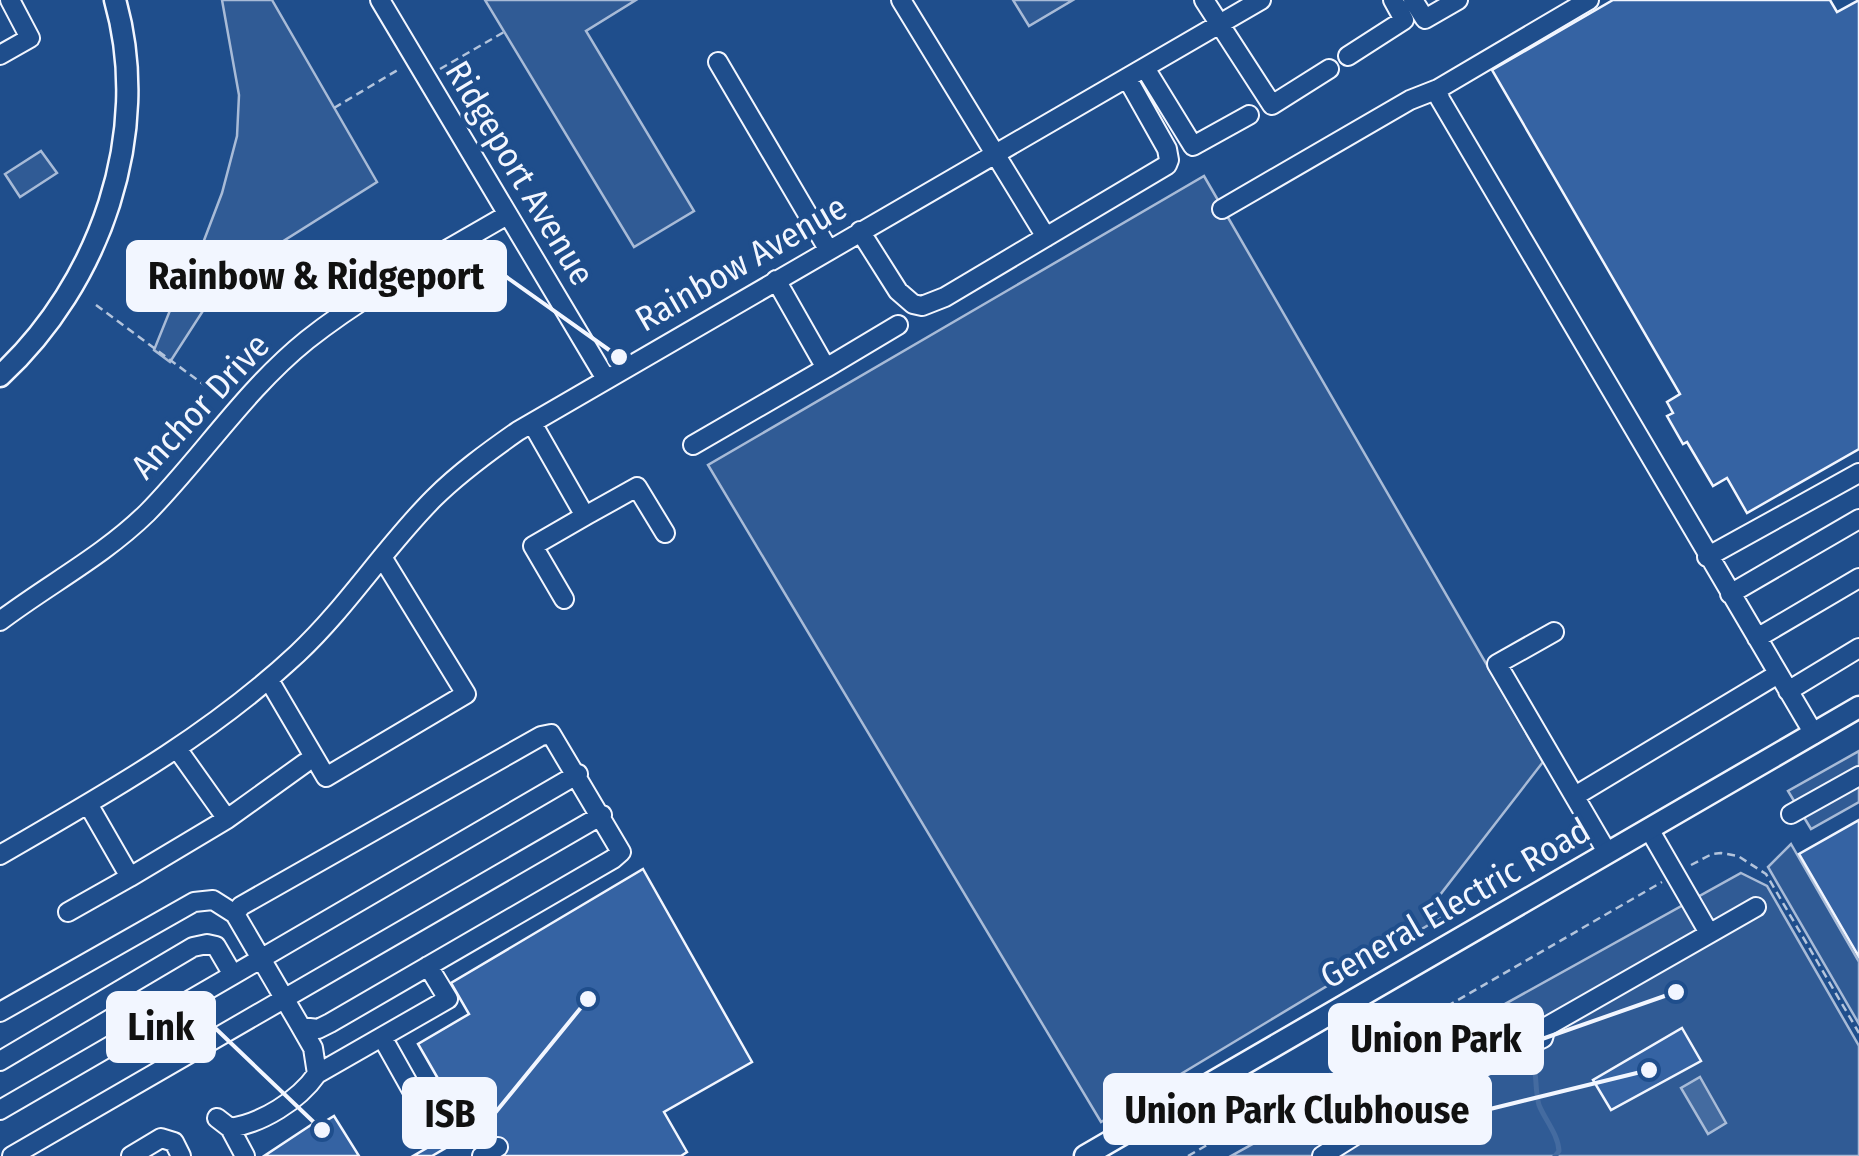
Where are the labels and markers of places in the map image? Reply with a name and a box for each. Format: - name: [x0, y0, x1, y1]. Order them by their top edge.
- callout: Rainbow & Ridgeport: [128, 242, 505, 310]
- callout: Link: [108, 993, 214, 1061]
- callout: Union Park: [1330, 1005, 1542, 1073]
- callout: Union Park Clubhouse: [1105, 1075, 1490, 1143]
- callout: ISB: [404, 1079, 495, 1147]

